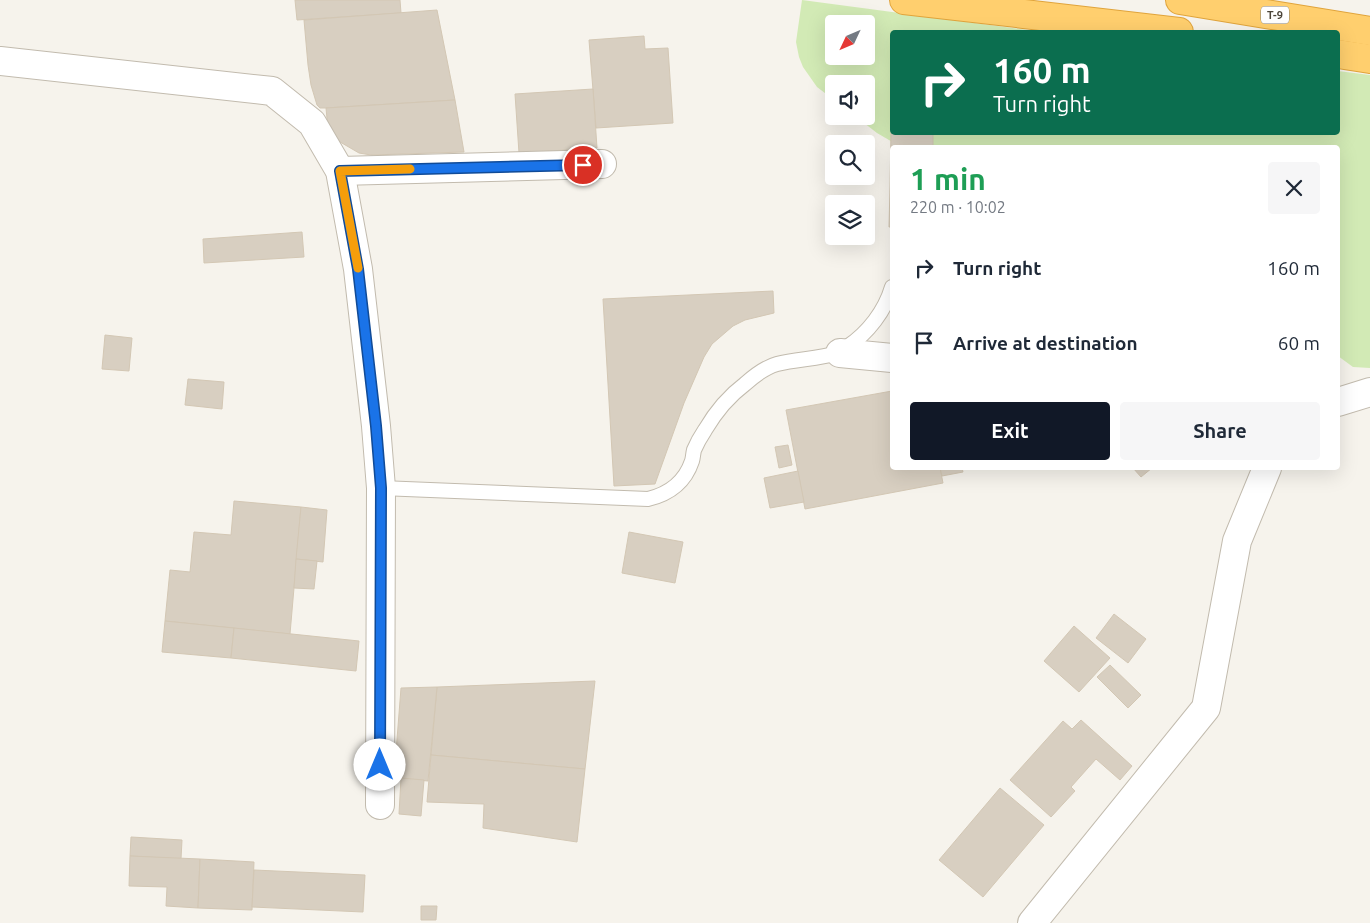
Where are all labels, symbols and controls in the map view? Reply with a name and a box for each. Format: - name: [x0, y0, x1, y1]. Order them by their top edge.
- road number: T-9: [1261, 6, 1289, 24]
- north arrow: [825, 15, 875, 65]
- map controls: [825, 15, 875, 245]
- icon: right: [910, 50, 975, 115]
- text: 160 m: [993, 50, 1091, 90]
- button: sound: [825, 75, 875, 125]
- text: Turn right: [993, 91, 1091, 116]
- button: search: [825, 135, 875, 185]
- pin: [562, 144, 604, 186]
- icon: arrive: [569, 151, 597, 179]
- text: 1 min: [910, 162, 986, 196]
- button: close: [1268, 162, 1320, 214]
- button: layers: [825, 195, 875, 245]
- text: 220 m · 10:02: [910, 198, 1006, 216]
- icon: right: [910, 254, 938, 282]
- text: Turn right: [953, 257, 1041, 279]
- text: 160 m: [1267, 257, 1320, 279]
- icon: arrive: [910, 329, 938, 357]
- text: Arrive at destination: [953, 332, 1138, 354]
- text: 60 m: [1278, 332, 1320, 354]
- button: Exit: [910, 402, 1110, 460]
- button: Share: [1120, 402, 1320, 460]
- position arrow: [353, 738, 405, 790]

